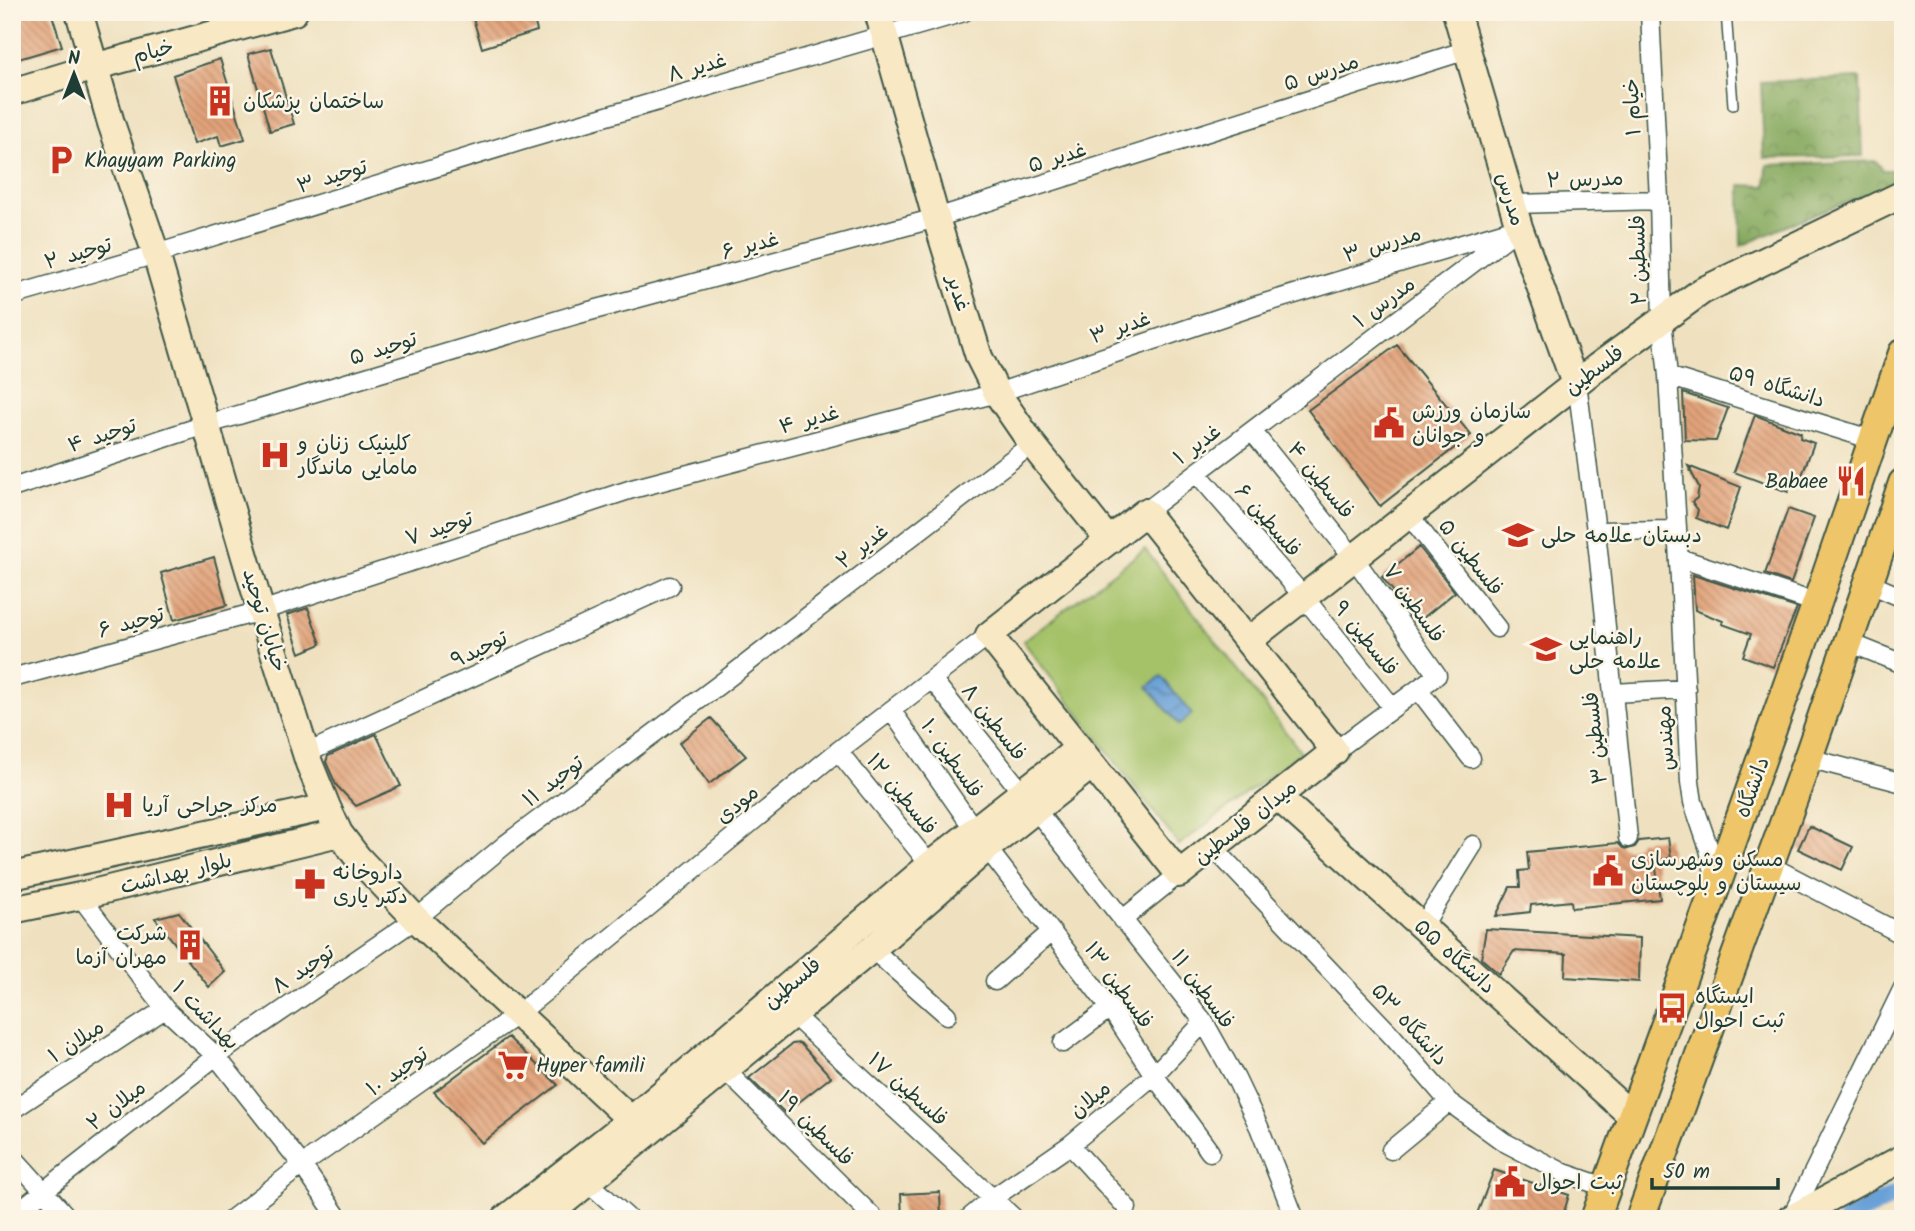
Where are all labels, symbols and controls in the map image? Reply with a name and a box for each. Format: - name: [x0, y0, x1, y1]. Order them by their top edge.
- street label: خیام: [129, 31, 178, 74]
- north arrow: [38, 38, 108, 108]
- text: N: [68, 44, 80, 74]
- street label: غدیر ۸: [664, 44, 731, 93]
- street label: مدرس ۵: [1280, 46, 1363, 101]
- street label: خیام ۱: [1616, 77, 1651, 137]
- building icon: ساختمان پزشکان: [203, 84, 237, 118]
- place label: ساختمان پزشکان: [243, 86, 384, 119]
- street label: غدیر ۵: [1024, 134, 1091, 183]
- parking icon: Khayyam Parking: [44, 143, 78, 177]
- place label: Khayyam Parking: [84, 145, 236, 178]
- street label: توحید ۳: [293, 151, 373, 204]
- street label: مدرس ۲: [1546, 163, 1624, 198]
- street label: مدرس: [1486, 169, 1533, 230]
- street label: فلسطین ۲: [1622, 215, 1657, 305]
- street label: مدرس ۳: [1339, 218, 1426, 273]
- street label: غدیر ۶: [718, 223, 783, 270]
- street label: توحید ۲: [41, 229, 117, 280]
- street label: غدیر: [936, 269, 979, 316]
- street label: مدرس ۱: [1347, 269, 1423, 338]
- street label: غدیر ۳: [1086, 303, 1155, 354]
- street label: توحید ۵: [345, 323, 422, 375]
- street label: فلسطین: [1558, 338, 1632, 405]
- street label: دانشگاه ۵۹: [1724, 357, 1829, 418]
- place label: سازمان ورزش و جوانان: [1412, 396, 1531, 453]
- street label: غدیر ۴: [776, 397, 843, 444]
- public building icon: سازمان ورزش و جوانان: [1372, 406, 1406, 440]
- street label: توحید ۴: [64, 410, 142, 463]
- street label: غدیر ۱: [1167, 416, 1229, 474]
- place label: کلینیک زنان و مامایی ماندگار: [296, 428, 418, 485]
- street label: فلسطین ۴: [1278, 435, 1362, 527]
- hospital icon: کلینیک زنان و مامایی ماندگار: [258, 438, 292, 472]
- restaurant icon: Babaee: [1834, 464, 1868, 498]
- place label: Babaee: [1765, 466, 1829, 499]
- street label: فلسطین ۶: [1225, 477, 1308, 565]
- street label: توحید ۷: [401, 503, 479, 556]
- street label: فلسطین ۵: [1429, 512, 1511, 604]
- street label: غدیر ۲: [829, 516, 897, 578]
- school or university icon: دبستان علامه حلی: [1501, 518, 1535, 552]
- place label: دبستان علامه حلی: [1541, 520, 1702, 553]
- street label: فلسطین ۷: [1373, 557, 1452, 650]
- street label: خیابان توحید: [232, 565, 295, 676]
- street label: فلسطین ۹: [1324, 594, 1406, 684]
- street label: توحید ۶: [94, 599, 169, 648]
- street label: توحید۹: [446, 622, 514, 678]
- place label: راهنمایی علامه حلی: [1569, 622, 1662, 679]
- school or university icon: راهنمایی علامه حلی: [1529, 632, 1563, 666]
- street label: فلسطین ۸: [952, 677, 1034, 769]
- street label: فلسطین ۳: [1575, 690, 1618, 786]
- street label: مهندس: [1648, 704, 1685, 771]
- street label: فلسطین ۱۰: [911, 712, 990, 805]
- street label: توحید ۱۱: [516, 747, 593, 816]
- street label: فلسطین ۱۲: [857, 747, 944, 843]
- street label: دانشگاه: [1727, 752, 1780, 823]
- street label: میدان فلسطین: [1187, 772, 1305, 874]
- street label: مودی: [709, 777, 767, 833]
- hospital icon: مرکز جراحی آریا: [102, 788, 136, 822]
- place label: مرکز جراحی آریا: [142, 790, 278, 823]
- place label: مسکن وشهرسازی سیستان و بلوچستان: [1631, 844, 1802, 901]
- street label: بلوار بهداشت: [117, 845, 236, 904]
- public building icon: مسکن وشهرسازی سیستان و بلوچستان: [1591, 854, 1625, 888]
- place label: داروخانه دکتر یاری: [333, 857, 408, 914]
- pharmacy icon: داروخانه دکتر یاری: [293, 867, 327, 901]
- street label: دانشگاه ۵۵: [1406, 911, 1502, 1003]
- place label: شرکت مهران آزما: [76, 918, 167, 975]
- building icon: شرکت مهران آزما: [173, 928, 207, 962]
- street label: فلسطین ۱۳: [1075, 935, 1161, 1036]
- street label: توحید ۸: [266, 937, 343, 1003]
- street label: فلسطین ۱۱: [1162, 943, 1242, 1036]
- street label: فلسطین: [757, 950, 829, 1018]
- street label: بهداشت ۱: [163, 974, 247, 1059]
- street label: دانشگاه ۵۳: [1362, 976, 1455, 1074]
- place label: ایستگاه ثبت احوال: [1695, 981, 1785, 1038]
- bus stop icon: ایستگاه ثبت احوال: [1655, 991, 1689, 1025]
- street label: میلان ۱: [42, 1012, 112, 1073]
- street label: توحید ۱۰: [360, 1038, 436, 1106]
- street label: فلسطین ۱۷: [859, 1045, 955, 1135]
- supermarket icon: Hyper famili: [496, 1048, 530, 1082]
- place label: Hyper famili: [536, 1050, 645, 1083]
- street label: میلان ۲: [80, 1072, 154, 1140]
- street label: میلان: [1063, 1073, 1119, 1127]
- street label: فلسطین ۱۹: [769, 1083, 861, 1175]
- scale bar: [1652, 1147, 1778, 1191]
- text: 50 m: [1663, 1156, 1710, 1189]
- public building icon: ثبت احوال: [1493, 1165, 1527, 1199]
- place label: ثبت احوال: [1533, 1167, 1623, 1200]

